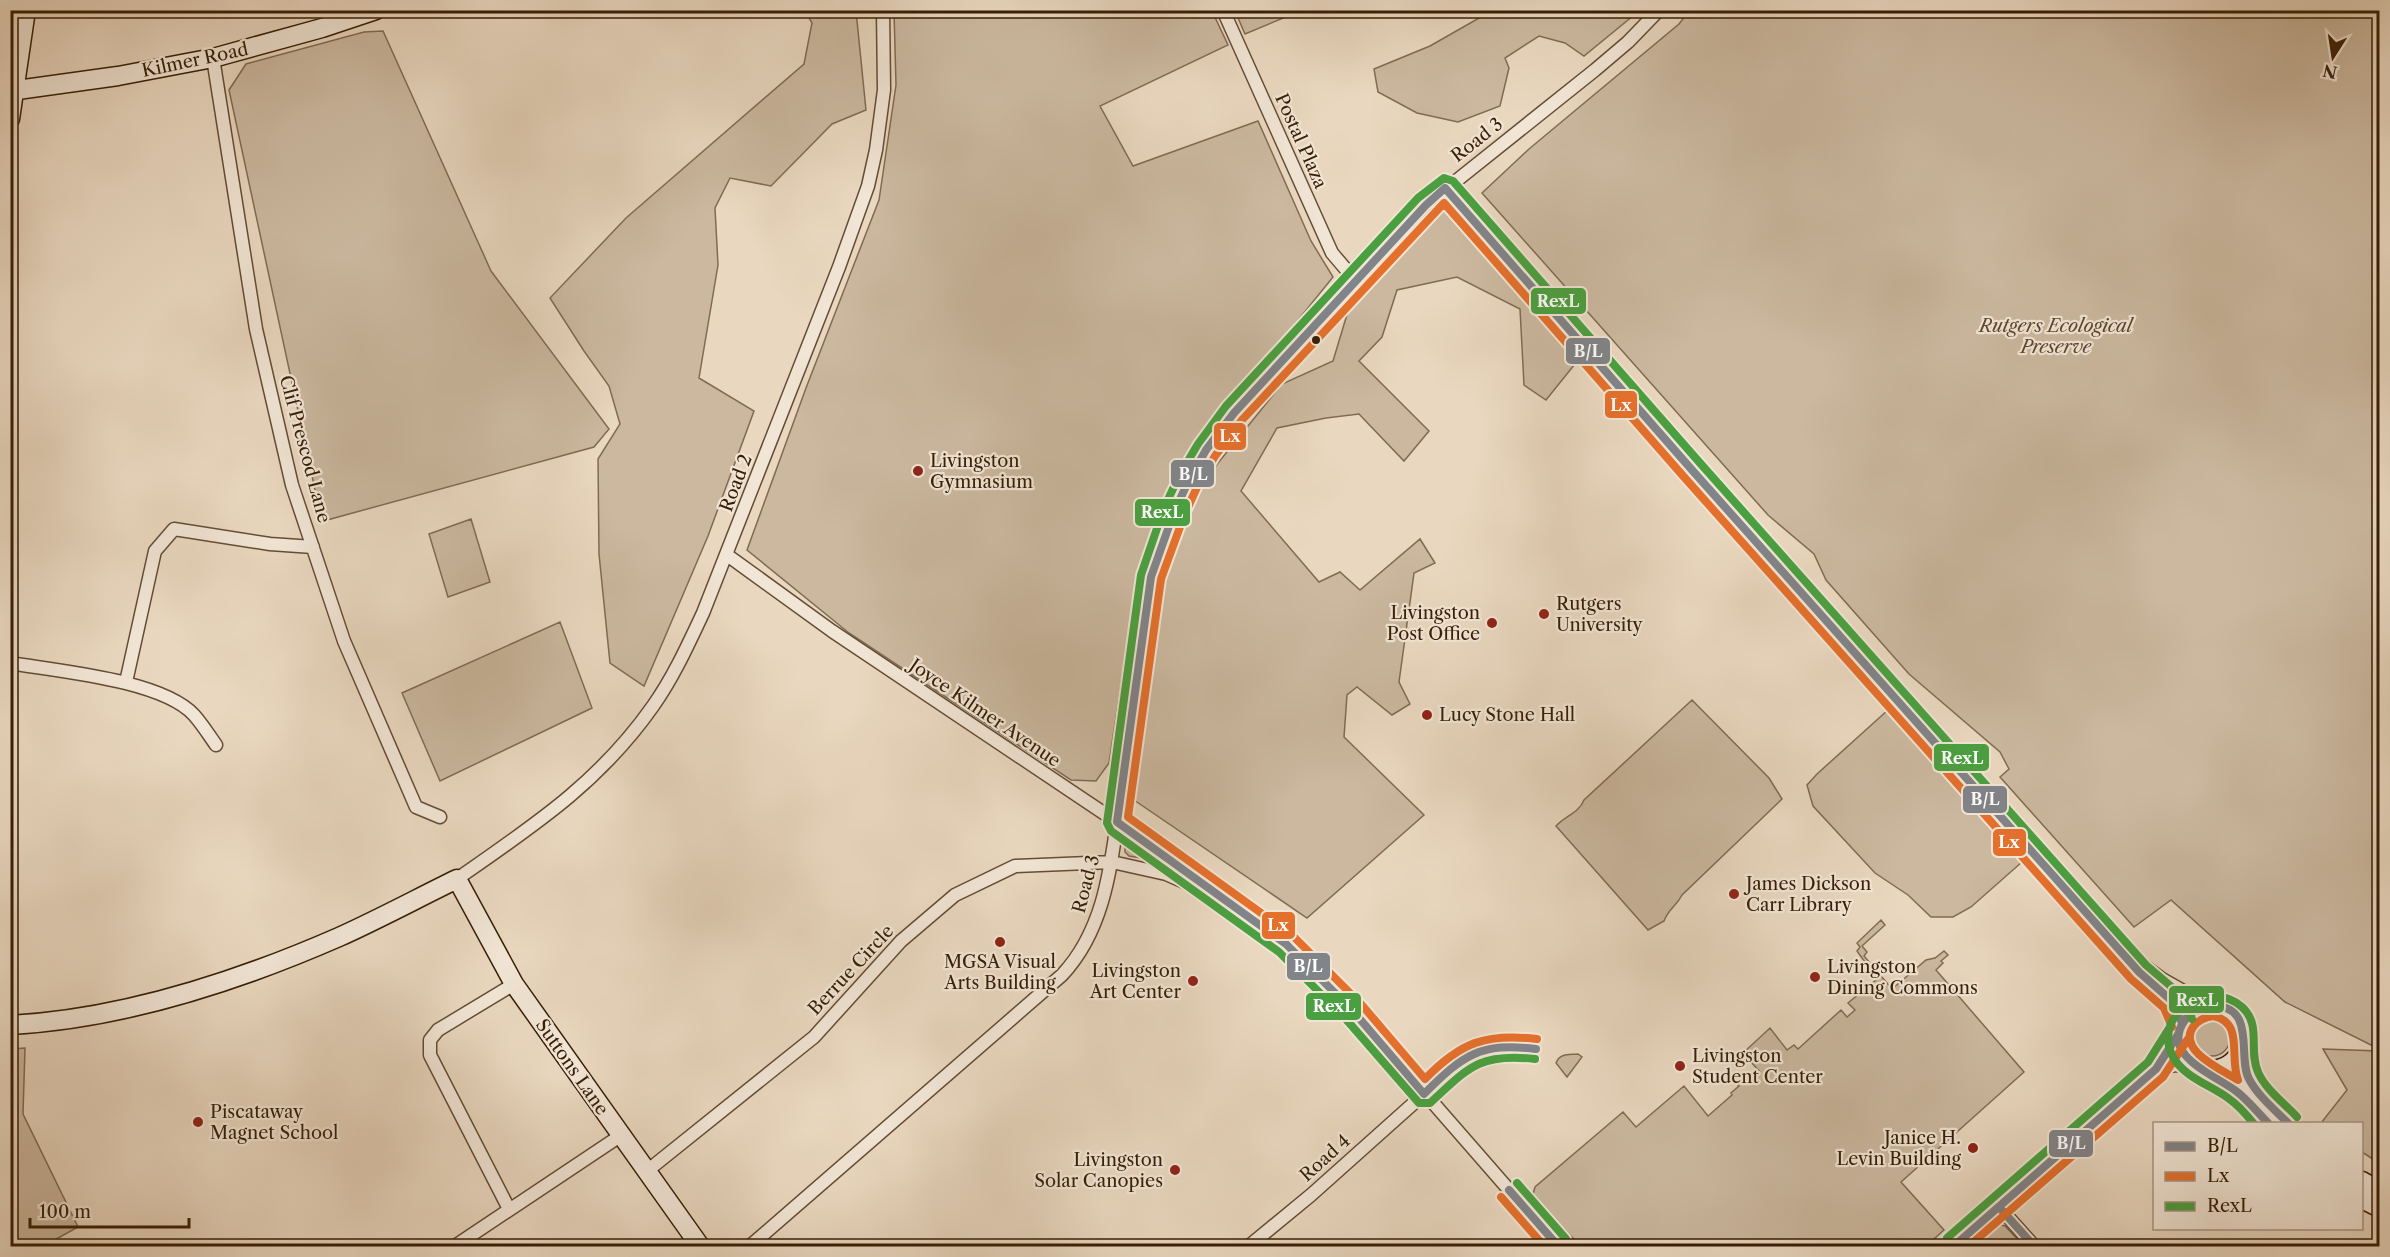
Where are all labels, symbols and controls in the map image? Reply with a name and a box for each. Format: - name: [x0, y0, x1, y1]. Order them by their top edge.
- north arrow: [2303, 27, 2363, 87]
- street label: Kilmer Road: [140, 38, 250, 82]
- text: N: [2321, 60, 2339, 83]
- street label: Postal Plaza: [1270, 90, 1332, 192]
- street label: Road 3: [1447, 113, 1507, 167]
- line badge: RexL: [1530, 287, 1587, 315]
- text: RexL: [1537, 291, 1579, 311]
- park label: Rutgers Ecological Preserve: [1977, 315, 2135, 358]
- unlabelled marker: [1310, 334, 1322, 346]
- line badge: B/L: [1565, 337, 1611, 365]
- text: B/L: [1574, 341, 1602, 361]
- street label: Clif Prescod Lane: [275, 373, 335, 525]
- line badge: Lx: [1604, 390, 1638, 419]
- text: Lx: [1610, 395, 1632, 415]
- line badge: Lx: [1213, 422, 1247, 451]
- text: Lx: [1219, 426, 1241, 446]
- place label: Livingston Gymnasium: [930, 450, 1033, 493]
- street label: Road 2: [715, 451, 757, 515]
- line badge: B/L: [1170, 459, 1215, 488]
- marker: Livingston Gymnasium: [911, 464, 925, 478]
- text: B/L: [1179, 464, 1207, 484]
- line badge: RexL: [1134, 498, 1191, 527]
- text: RexL: [1141, 502, 1183, 522]
- place label: Rutgers University: [1556, 593, 1644, 636]
- place label: Livingston Post Office: [1387, 602, 1480, 645]
- marker: Rutgers University: [1537, 607, 1551, 621]
- marker: Livingston Post Office: [1485, 616, 1499, 630]
- street label: Joyce Kilmer Avenue: [903, 653, 1065, 772]
- place label: Lucy Stone Hall: [1439, 704, 1575, 726]
- marker: Lucy Stone Hall: [1420, 708, 1434, 722]
- line badge: RexL: [1933, 743, 1990, 772]
- text: RexL: [1941, 748, 1983, 768]
- line badge: B/L: [1962, 785, 2008, 814]
- text: B/L: [1971, 789, 1999, 809]
- line badge: Lx: [1992, 828, 2027, 857]
- text: Lx: [1998, 832, 2020, 852]
- street label: Road 3: [1068, 853, 1104, 915]
- place label: James Dickson Carr Library: [1743, 873, 1871, 916]
- marker: James Dickson Carr Library: [1727, 887, 1741, 901]
- line badge: Lx: [1261, 911, 1296, 940]
- text: Lx: [1267, 915, 1289, 935]
- street label: Berrue Circle: [804, 920, 898, 1020]
- marker: MGSA Visual Arts Building: [993, 935, 1007, 949]
- place label: MGSA Visual Arts Building: [943, 951, 1056, 994]
- line badge: B/L: [1286, 952, 1331, 981]
- text: B/L: [1294, 956, 1322, 976]
- place label: Livingston Dining Commons: [1827, 956, 1978, 999]
- place label: Livingston Art Center: [1089, 960, 1181, 1003]
- marker: Livingston Dining Commons: [1808, 970, 1822, 984]
- marker: Livingston Art Center: [1186, 974, 1200, 988]
- line badge: RexL: [2168, 985, 2225, 1014]
- text: RexL: [2176, 990, 2218, 1010]
- line badge: RexL: [1305, 992, 1362, 1021]
- text: RexL: [1313, 996, 1355, 1016]
- street label: Suttons Lane: [531, 1015, 613, 1119]
- place label: Livingston Student Center: [1692, 1045, 1823, 1088]
- marker: Livingston Student Center: [1673, 1059, 1687, 1073]
- place label: Piscataway Magnet School: [210, 1101, 338, 1144]
- marker: Piscataway Magnet School: [191, 1115, 205, 1129]
- legend: [2153, 1122, 2363, 1230]
- place label: Janice H. Levin Building: [1836, 1127, 1961, 1170]
- line badge: B/L: [2048, 1129, 2094, 1158]
- street label: Road 4: [1295, 1130, 1355, 1186]
- text: B/L: [2057, 1133, 2085, 1153]
- text: B/L: [2207, 1135, 2238, 1157]
- marker: Janice H. Levin Building: [1966, 1141, 1980, 1155]
- place label: Livingston Solar Canopies: [1034, 1149, 1163, 1192]
- marker: Livingston Solar Canopies: [1168, 1163, 1182, 1177]
- text: Lx: [2207, 1165, 2230, 1187]
- scale bar: [30, 1191, 189, 1229]
- text: RexL: [2207, 1195, 2252, 1217]
- text: 100 m: [39, 1201, 91, 1223]

